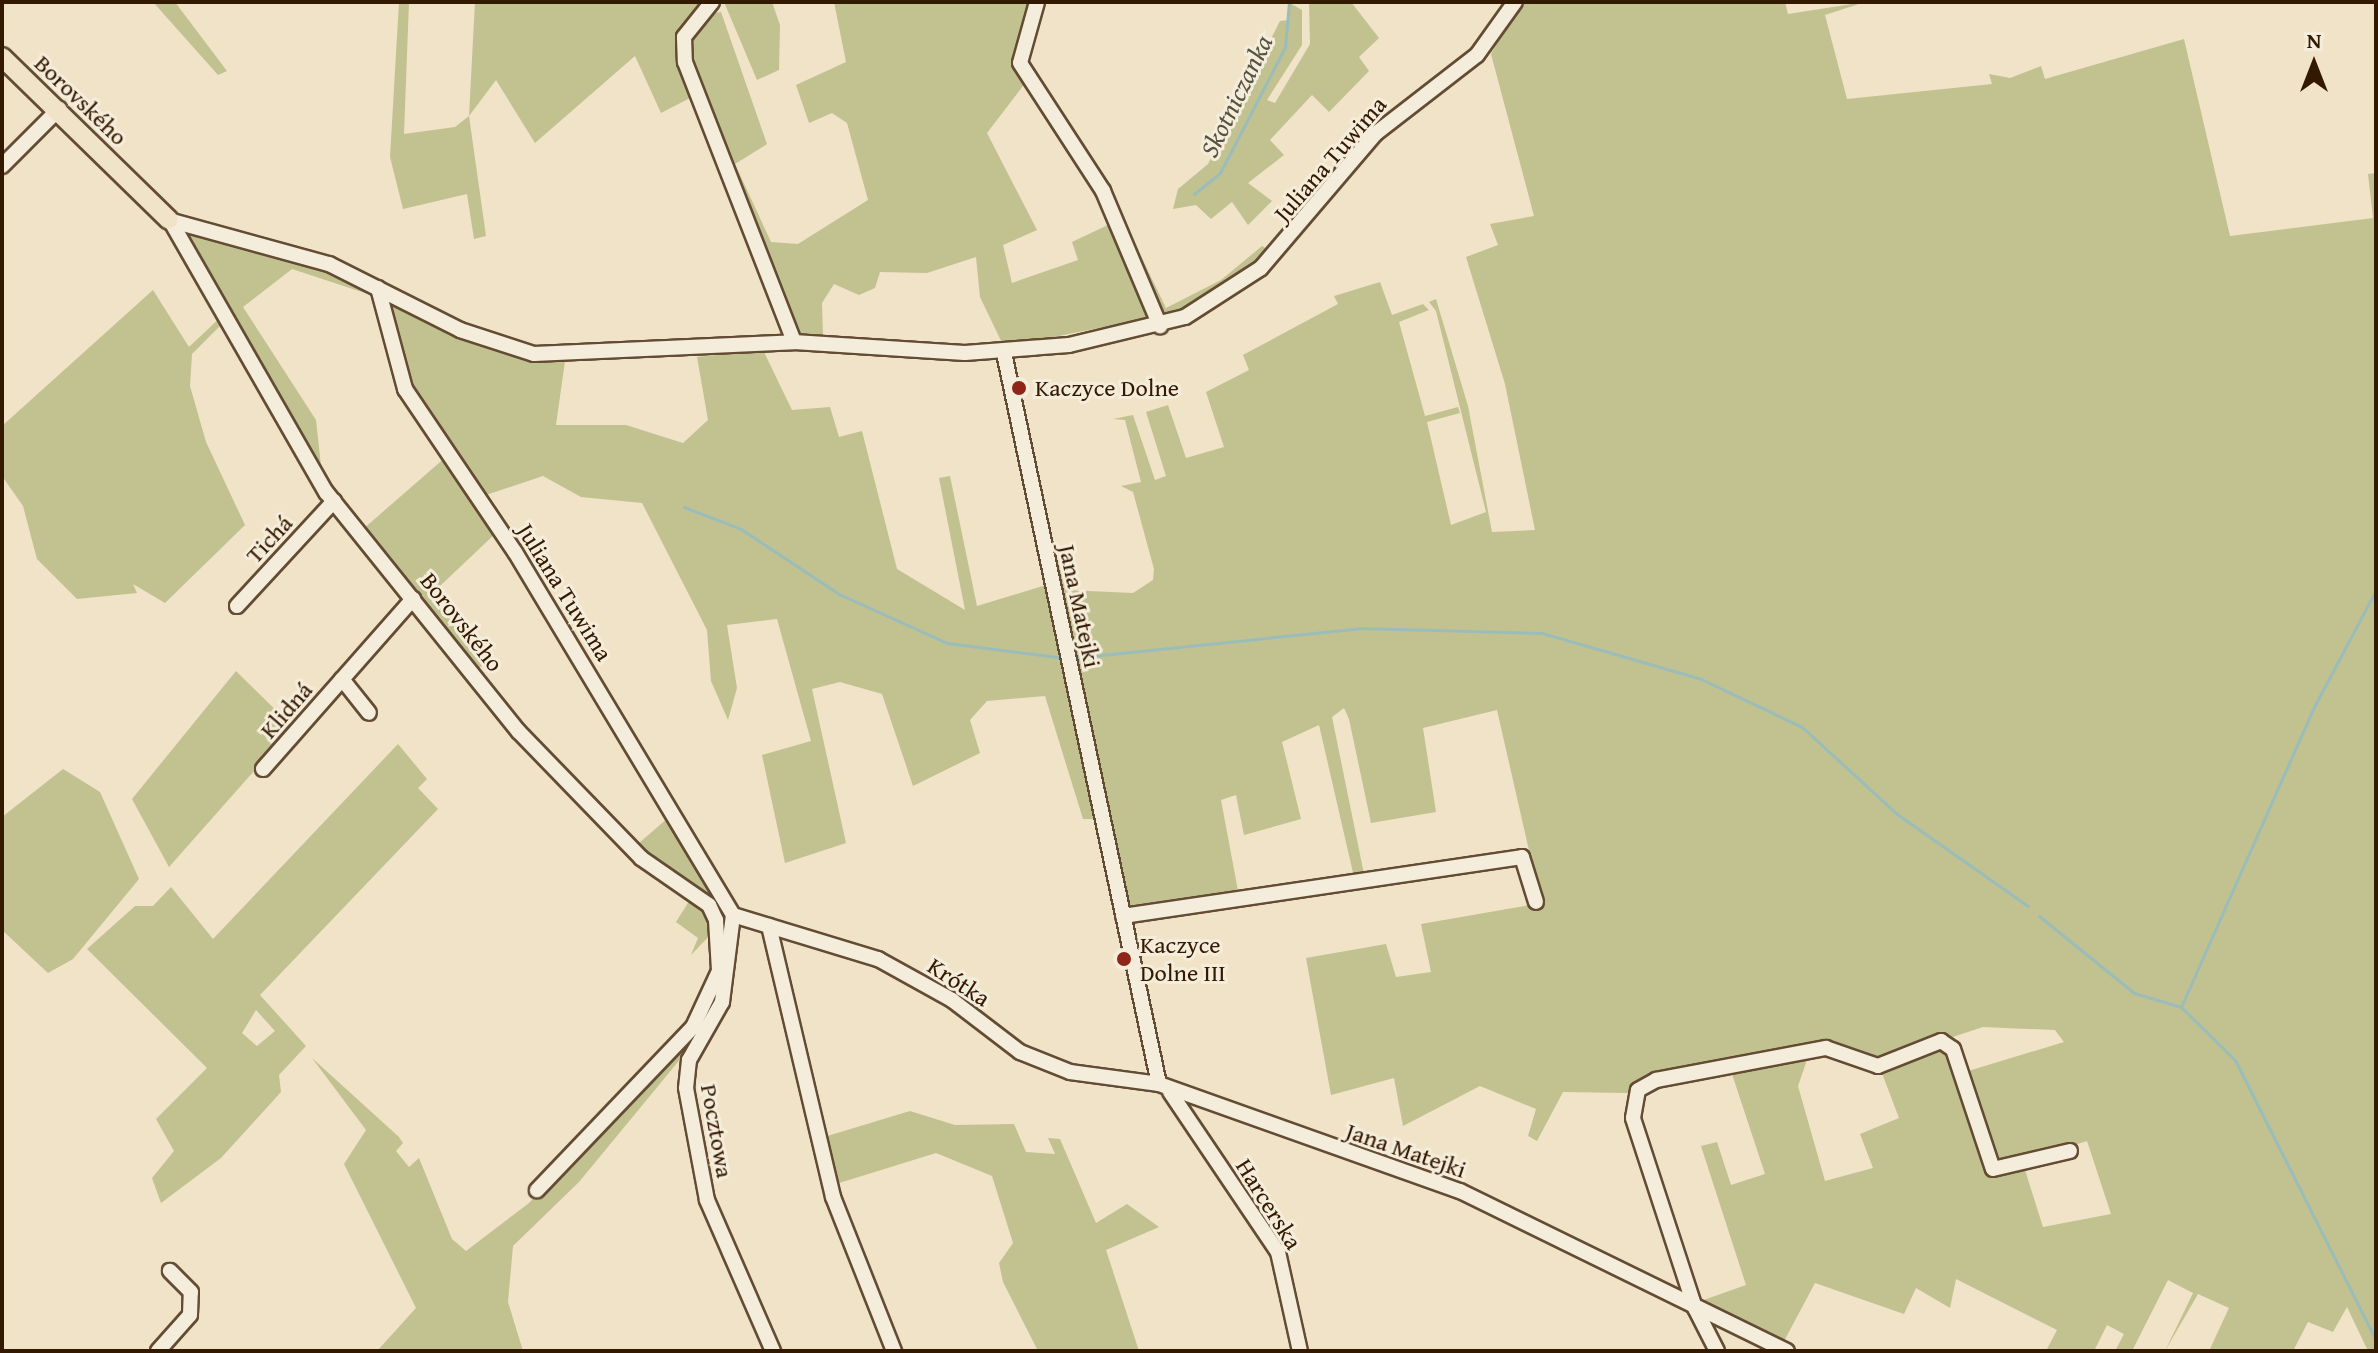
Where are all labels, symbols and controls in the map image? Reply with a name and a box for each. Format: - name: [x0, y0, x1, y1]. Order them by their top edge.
- north arrow: [2274, 24, 2354, 104]
- text: N: [2307, 24, 2321, 56]
- water label: Skotniczanka: [1193, 30, 1279, 162]
- street label: Borovského: [29, 49, 133, 151]
- street label: Juliana Tuwima: [1268, 90, 1392, 228]
- place label: Kaczyce Dolne: [1035, 374, 1179, 402]
- marker: Kaczyce Dolne: [1010, 379, 1028, 397]
- street label: Tichá: [240, 509, 298, 569]
- street label: Juliana Tuwima: [511, 518, 619, 666]
- street label: Jana Matejki: [1053, 542, 1107, 670]
- street label: Borovského: [414, 567, 510, 677]
- street label: Klidná: [254, 676, 318, 744]
- place label: Kaczyce Dolne III: [1140, 931, 1226, 987]
- marker: Kaczyce Dolne III: [1115, 950, 1133, 968]
- street label: Krótka: [922, 951, 996, 1013]
- street label: Pocztowa: [695, 1082, 739, 1180]
- street label: Jana Matejki: [1342, 1116, 1470, 1184]
- street label: Harcerska: [1230, 1153, 1308, 1255]

